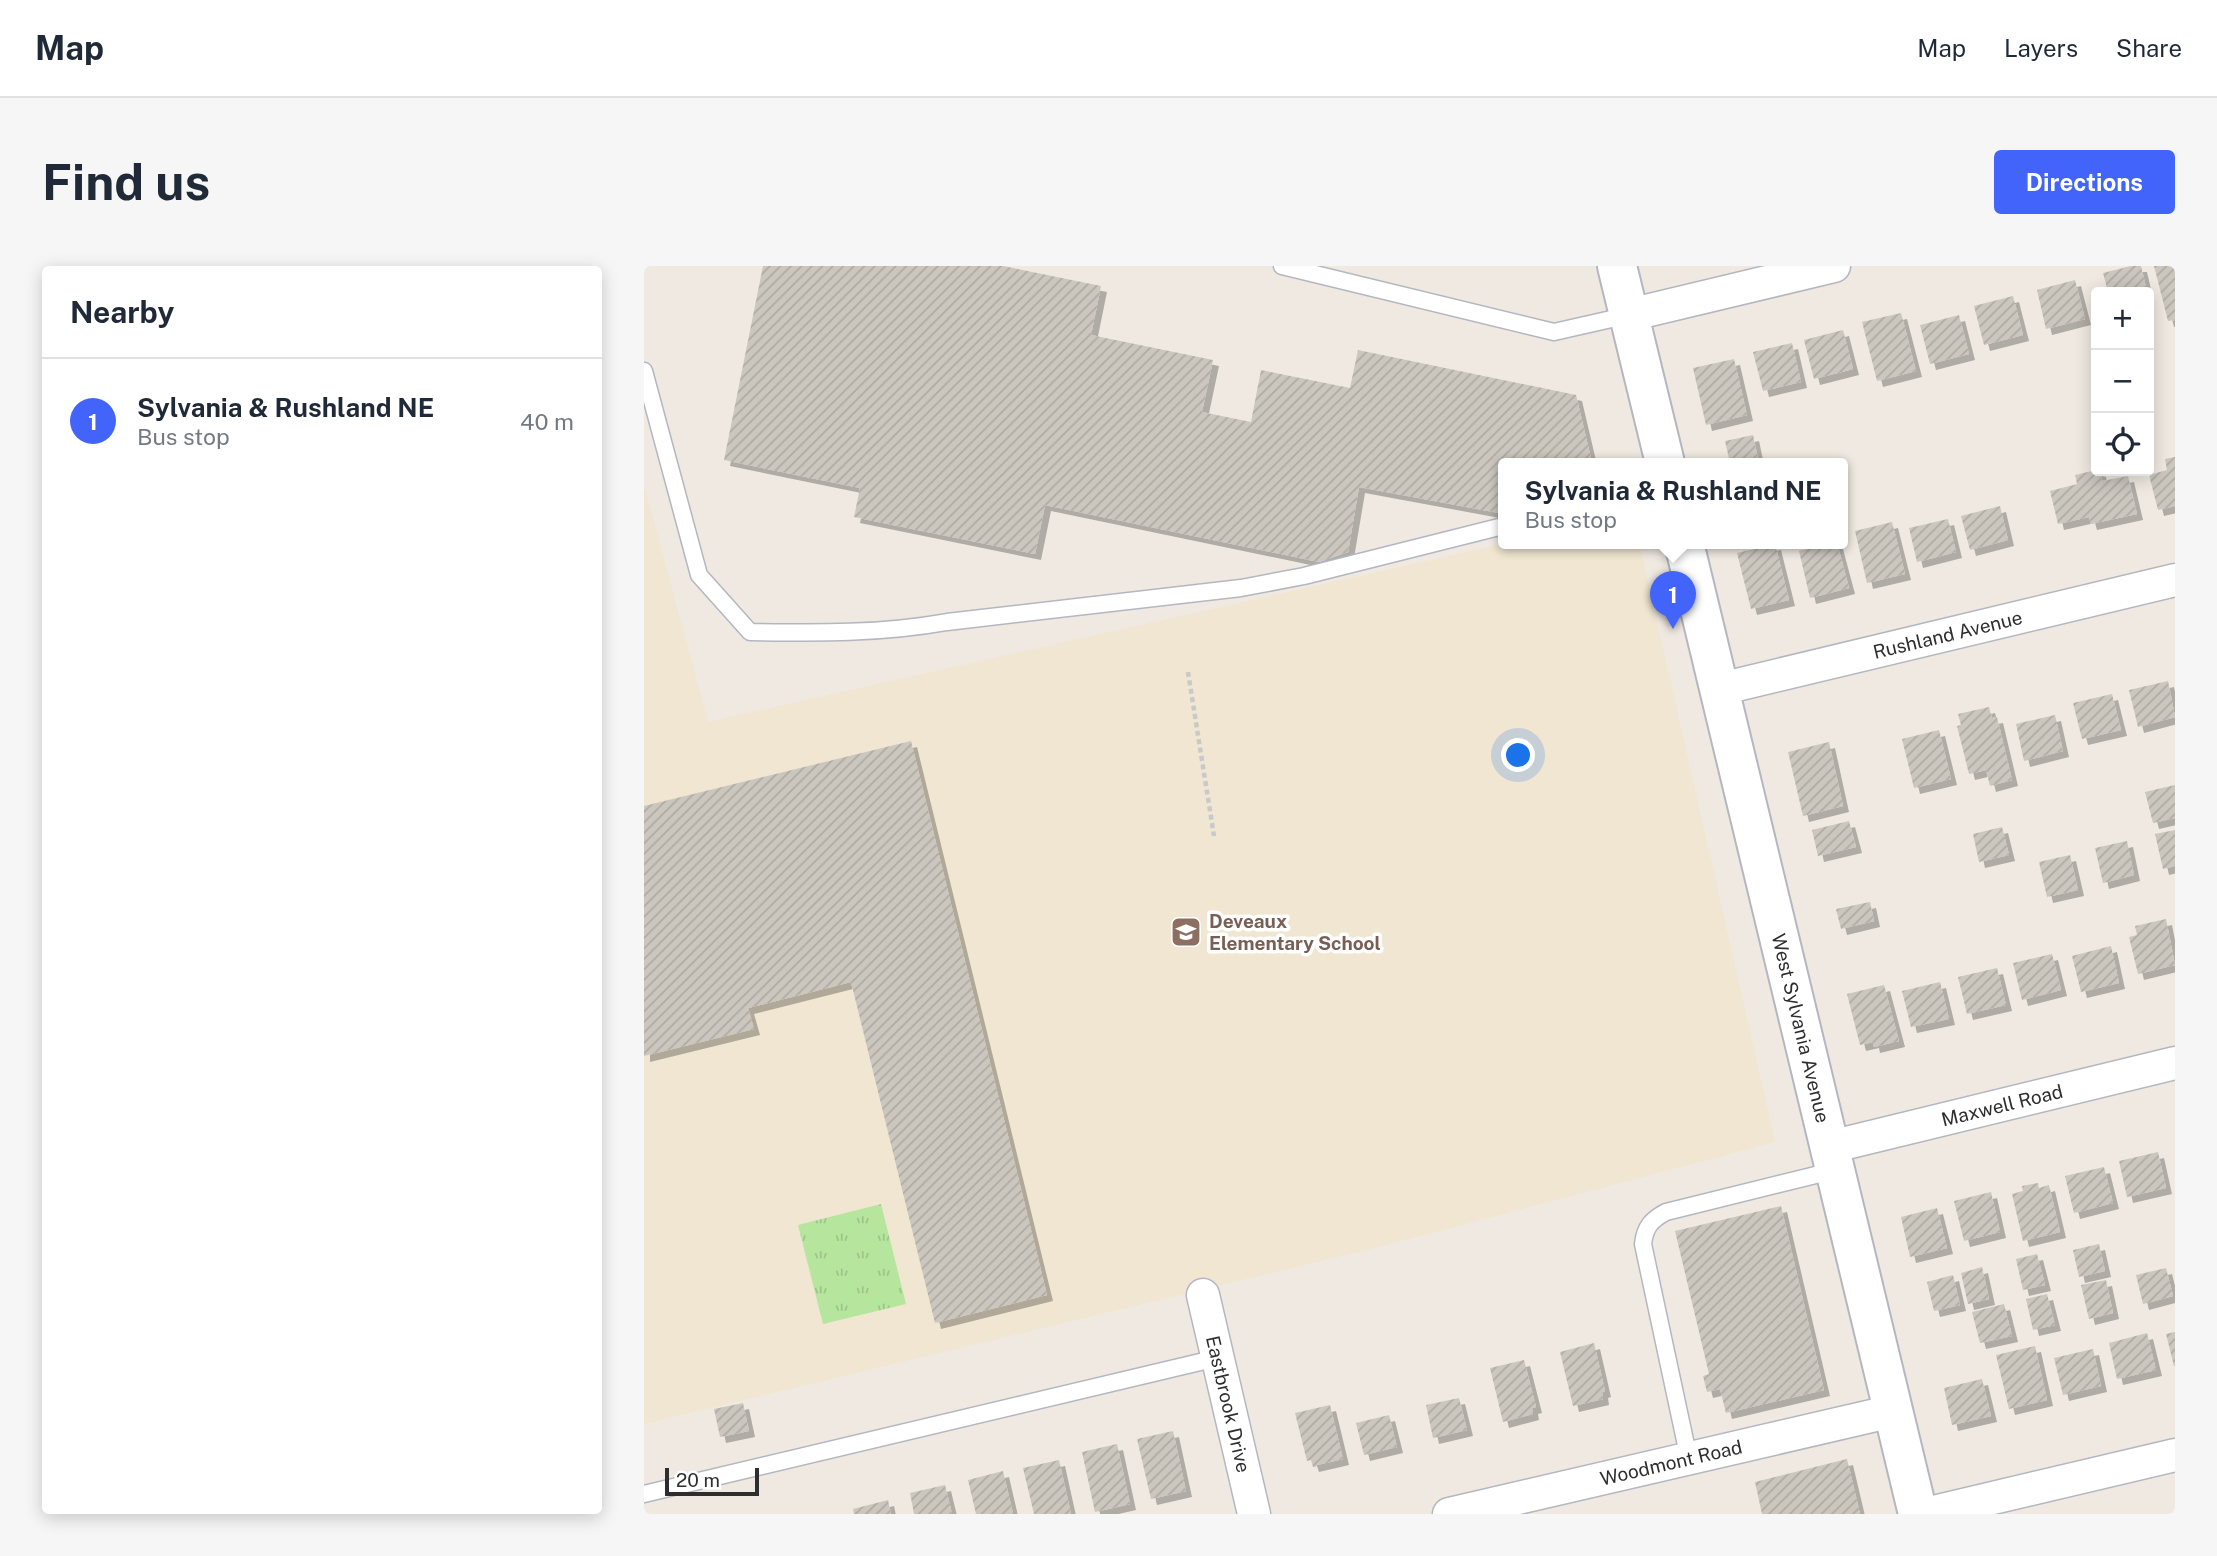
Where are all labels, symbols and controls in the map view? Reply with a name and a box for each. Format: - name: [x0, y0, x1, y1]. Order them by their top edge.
- text: Map: [35, 29, 104, 67]
- text: Map: [1917, 34, 1966, 62]
- text: Layers: [2004, 34, 2078, 62]
- text: Share: [2116, 34, 2182, 62]
- button: Directions: [1994, 150, 2175, 214]
- text: Find us: [42, 153, 210, 211]
- map controls: [2091, 287, 2154, 476]
- button: +: [2091, 287, 2154, 350]
- text: Nearby: [70, 294, 174, 330]
- button: −: [2091, 350, 2154, 413]
- text: Sylvania & Rushland NE: [137, 392, 434, 423]
- text: 1: [88, 408, 98, 435]
- text: 40 m: [520, 408, 574, 435]
- button: locate: [2091, 413, 2154, 476]
- text: Bus stop: [137, 423, 230, 450]
- popup: [1498, 458, 1848, 549]
- text: Sylvania & Rushland NE: [1524, 475, 1822, 506]
- text: Bus stop: [1524, 506, 1617, 533]
- pin: 1: [1650, 571, 1696, 629]
- street label: Rushland Avenue: [1871, 606, 2024, 663]
- your location: [1501, 738, 1535, 772]
- place label: Deveaux Elementary School: [1209, 910, 1381, 954]
- school or university icon: Deveaux Elementary School: [1169, 915, 1203, 949]
- street label: West Sylvania Avenue: [1768, 931, 1834, 1125]
- street label: Maxwell Road: [1939, 1080, 2065, 1130]
- street label: Eastbrook Drive: [1202, 1333, 1255, 1475]
- street label: Woodmont Road: [1598, 1435, 1744, 1490]
- scale bar: [665, 1465, 760, 1497]
- text: 20 m: [676, 1469, 720, 1491]

